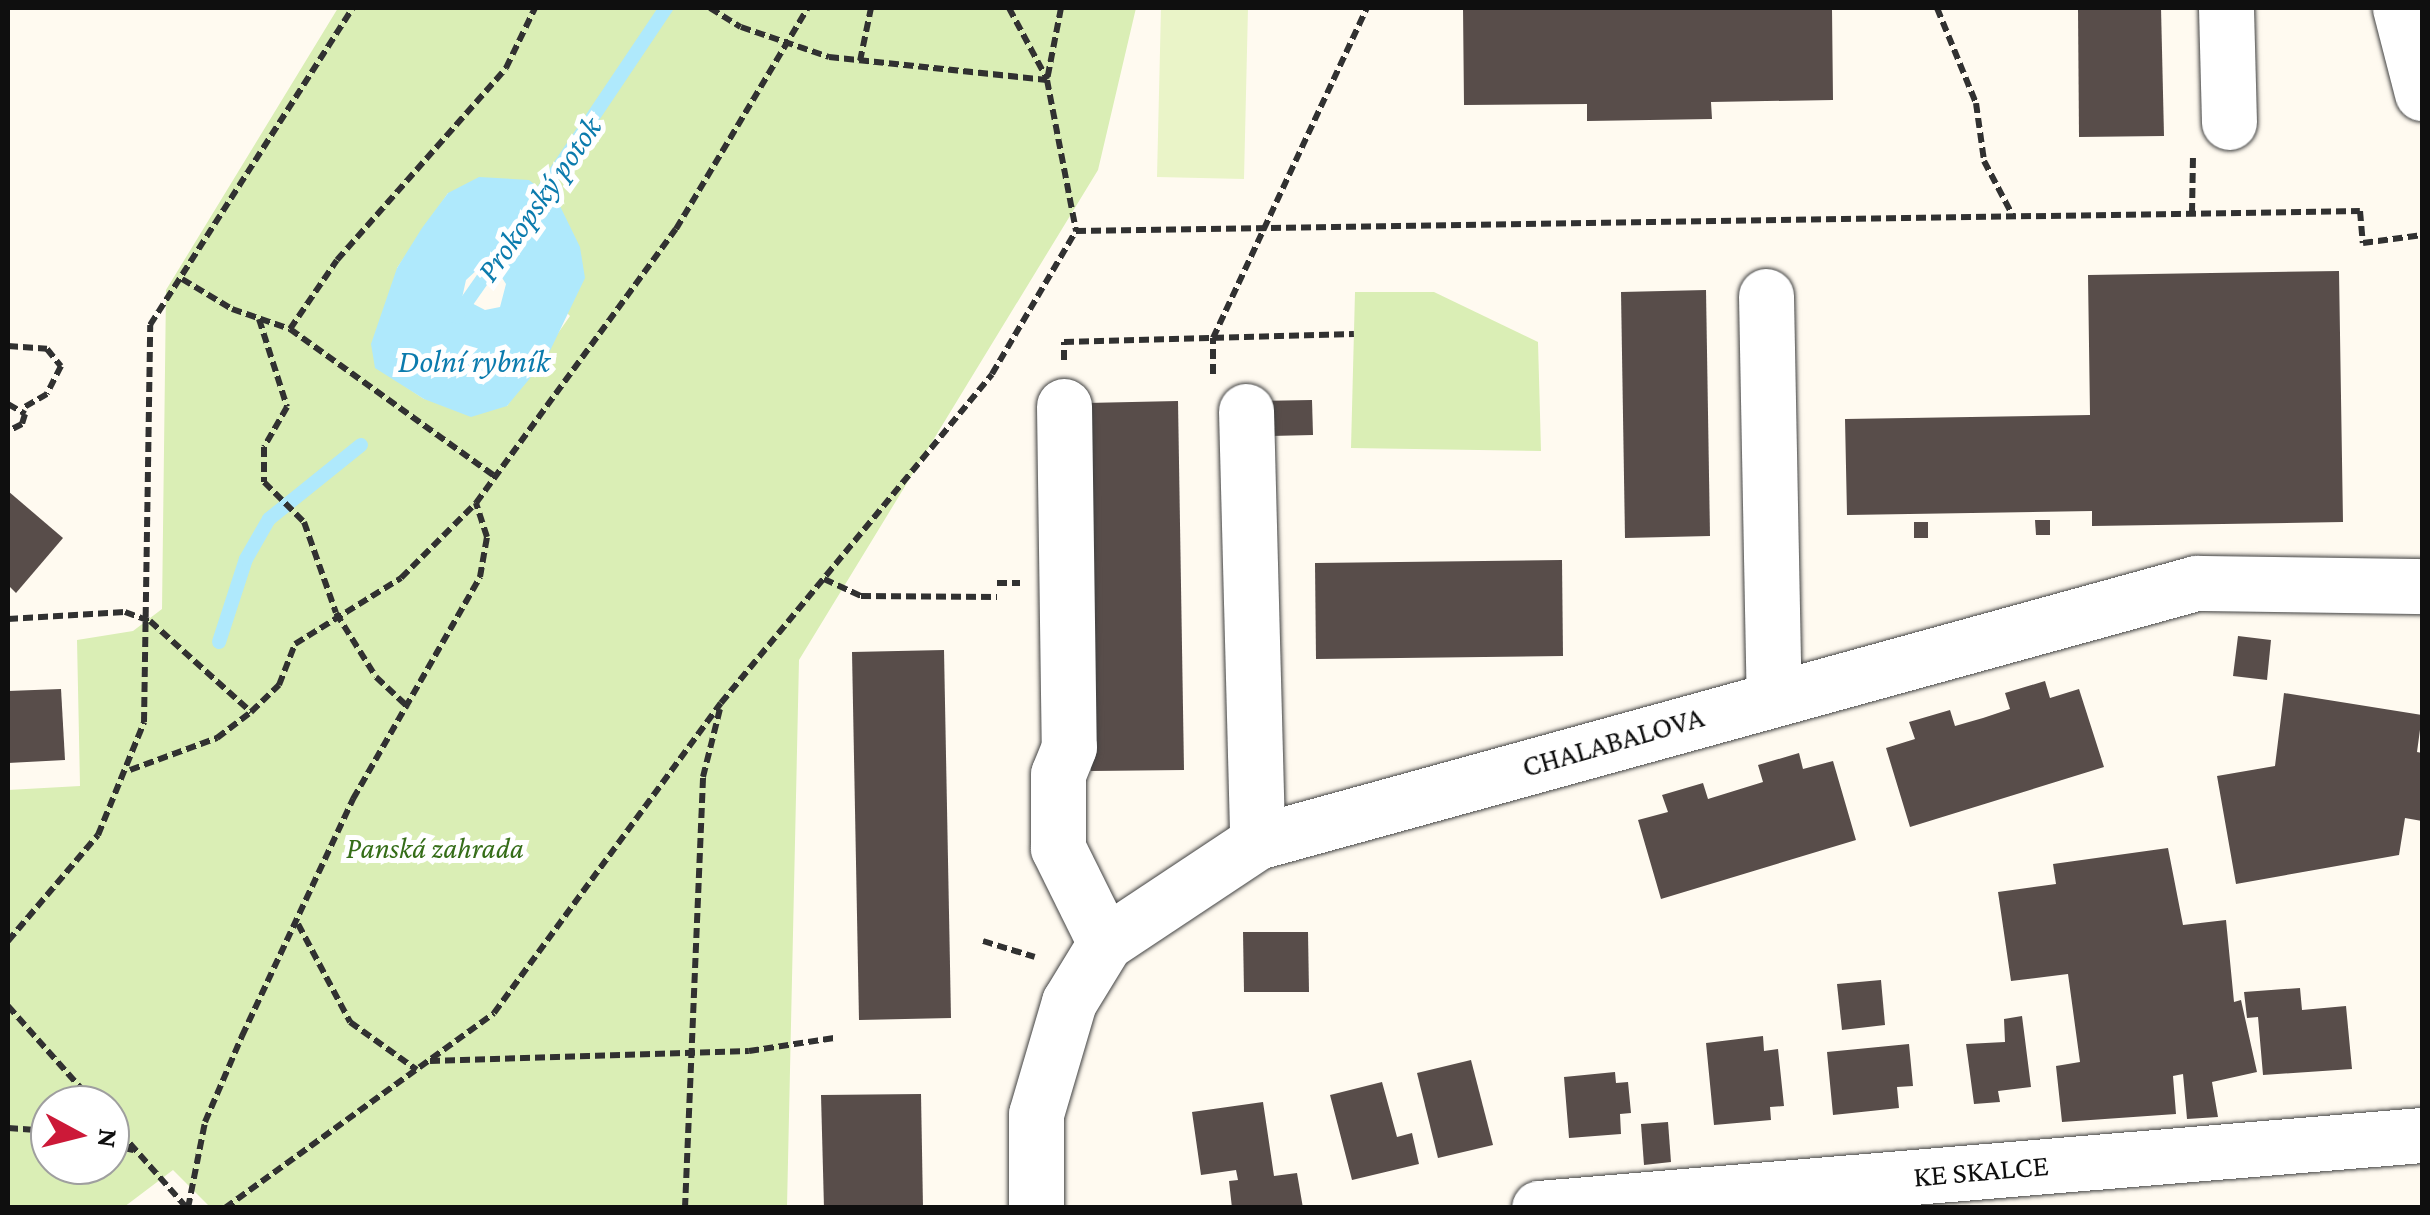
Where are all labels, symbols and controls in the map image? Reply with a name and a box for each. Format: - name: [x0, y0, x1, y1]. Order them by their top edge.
- water label: Prokopský potok: [468, 109, 610, 289]
- water label: Dolní rybník: [398, 342, 550, 380]
- street label: CHALABALOVA: [1518, 699, 1708, 785]
- park label: Panská zahrada: [346, 830, 524, 866]
- north arrow: [30, 1085, 130, 1185]
- text: N: [92, 1127, 125, 1150]
- street label: KE SKALCE: [1912, 1147, 2050, 1195]

